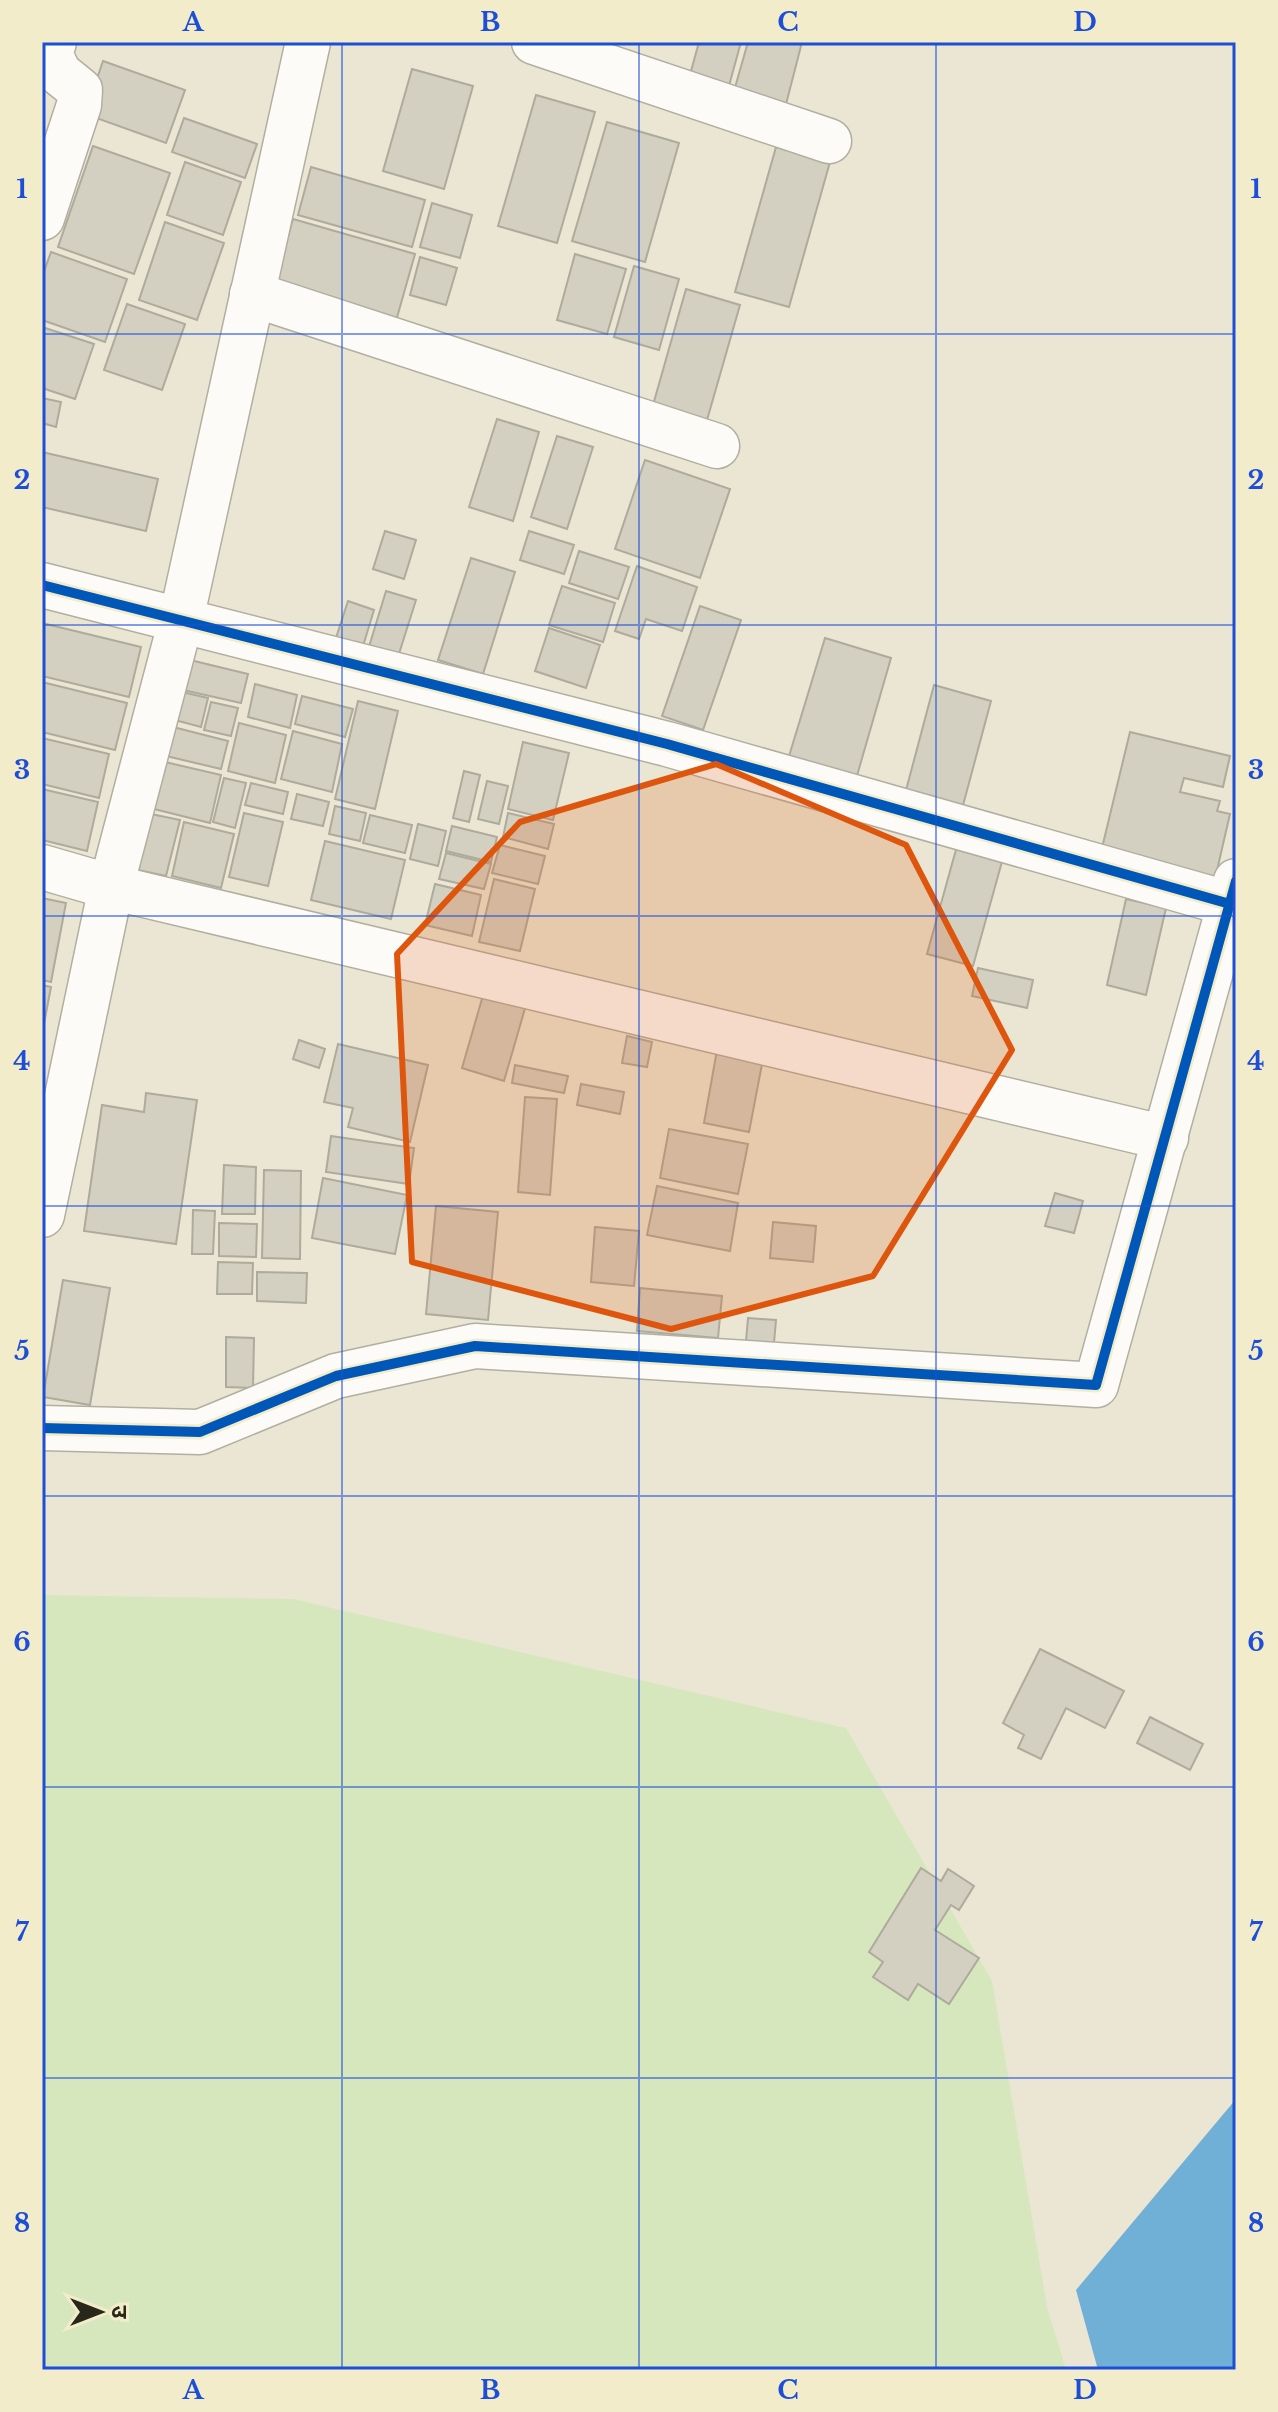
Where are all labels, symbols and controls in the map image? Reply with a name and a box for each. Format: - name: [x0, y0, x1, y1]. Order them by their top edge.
- text: A: [181, 6, 204, 38]
- text: B: [480, 6, 500, 38]
- text: C: [777, 6, 799, 38]
- text: D: [1073, 6, 1097, 38]
- text: 1: [16, 173, 28, 205]
- text: 1: [1250, 173, 1262, 205]
- text: 2: [14, 464, 30, 496]
- text: 2: [1248, 464, 1264, 496]
- text: 3: [14, 754, 30, 786]
- text: 3: [1248, 754, 1264, 786]
- text: 4: [13, 1045, 31, 1077]
- text: 4: [1247, 1045, 1265, 1077]
- text: 5: [14, 1335, 30, 1367]
- text: 5: [1248, 1335, 1264, 1367]
- text: 6: [13, 1626, 31, 1658]
- text: 6: [1247, 1626, 1265, 1658]
- text: 7: [15, 1916, 29, 1948]
- text: 7: [1249, 1916, 1263, 1948]
- text: 8: [14, 2207, 30, 2239]
- text: 8: [1248, 2207, 1264, 2239]
- north arrow: [60, 2272, 140, 2352]
- text: उ: [106, 2306, 133, 2320]
- text: A: [181, 2374, 204, 2406]
- text: B: [480, 2374, 500, 2406]
- text: C: [777, 2374, 799, 2406]
- text: D: [1073, 2374, 1097, 2406]

